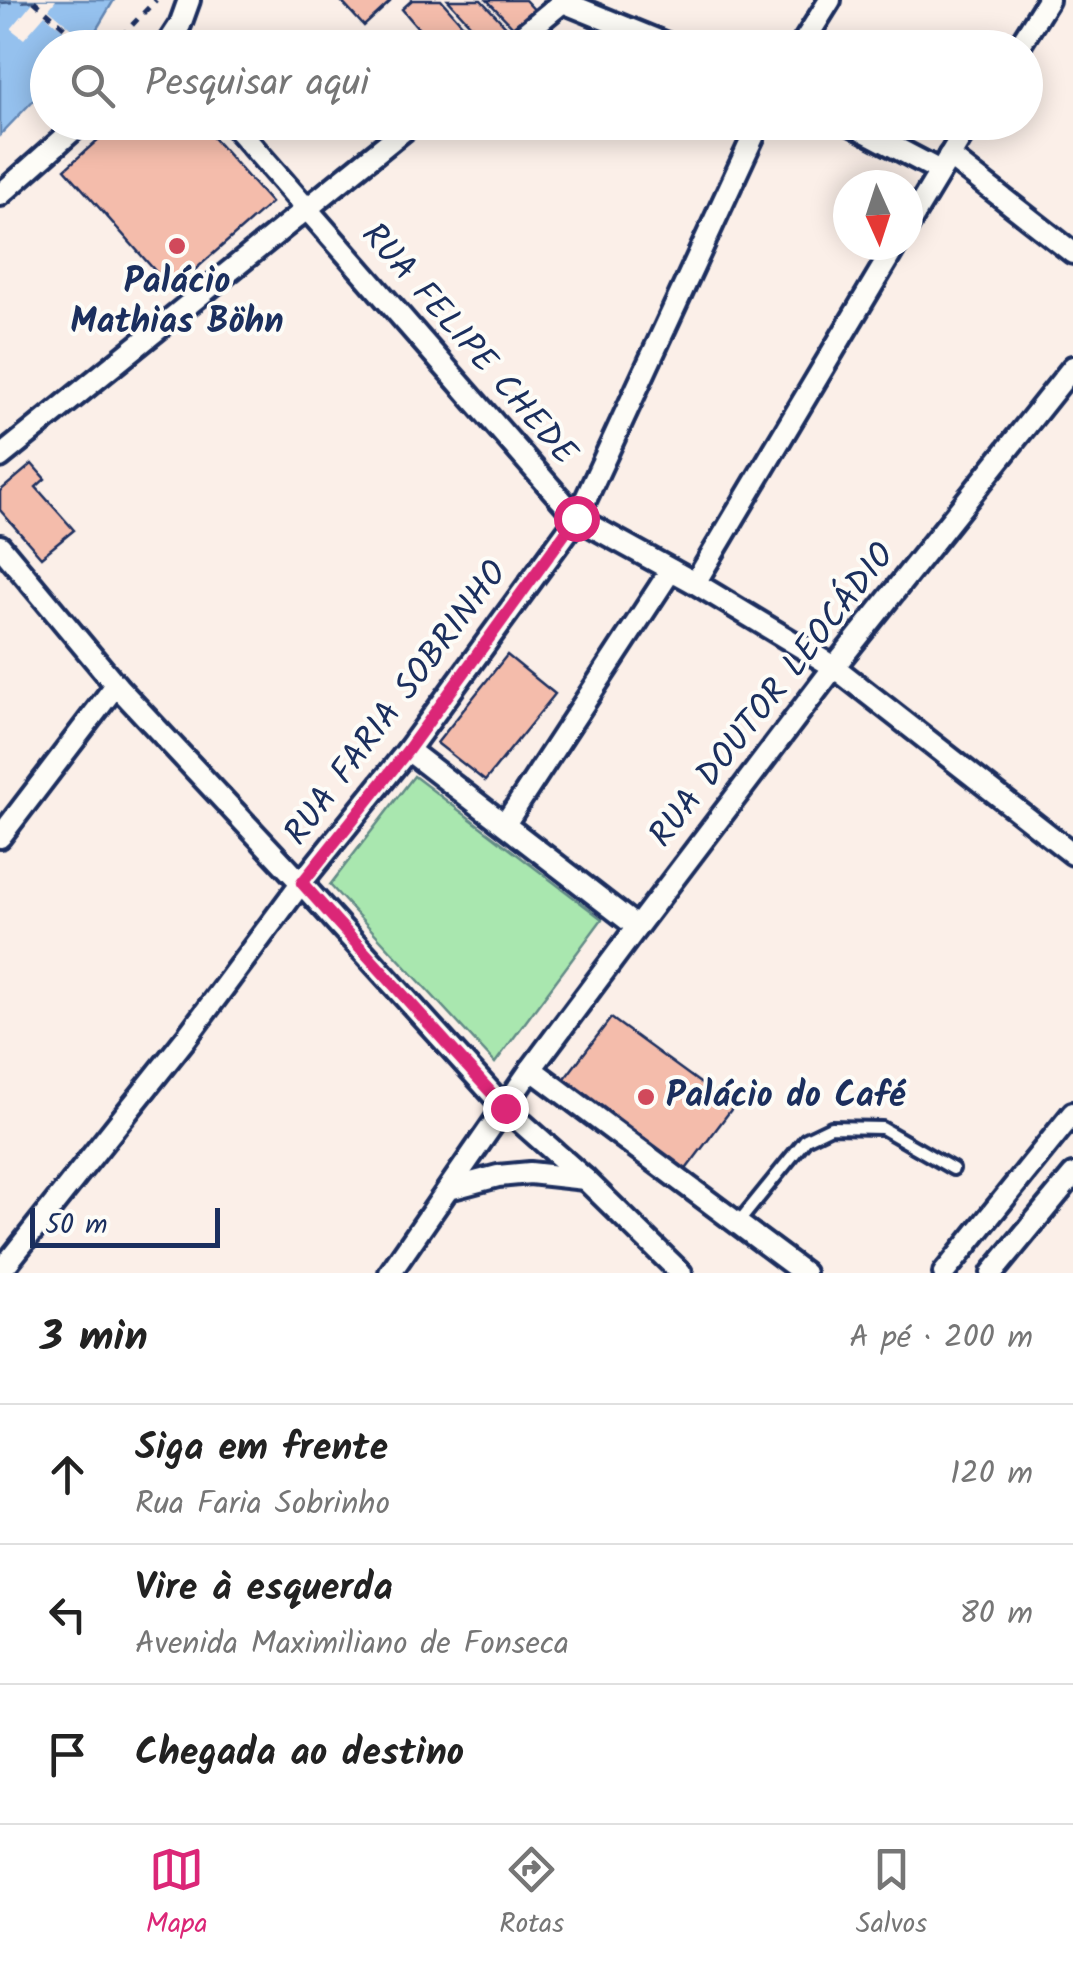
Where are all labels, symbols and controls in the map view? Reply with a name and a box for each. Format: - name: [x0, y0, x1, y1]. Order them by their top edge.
- search box: [30, 30, 1043, 140]
- text: Pesquisar aqui: [145, 55, 369, 115]
- icon: search: [65, 58, 120, 113]
- north arrow: [833, 170, 923, 260]
- street label: RUA FELIPE CHEDE: [346, 211, 591, 480]
- marker: Palácio Mathias Böhn: [166, 235, 188, 257]
- place label: Palácio Mathias Böhn: [70, 255, 284, 351]
- route start: [554, 496, 600, 542]
- street label: RUA DOUTOR LEOCÁDIO: [636, 531, 910, 861]
- street label: RUA FARIA SOBRINHO: [271, 549, 523, 859]
- place label: Palácio do Café: [666, 1069, 907, 1125]
- route end: [483, 1086, 529, 1132]
- marker: Palácio do Café: [635, 1086, 657, 1108]
- scale bar: [30, 1203, 220, 1248]
- text: 50 m: [45, 1203, 108, 1248]
- text: 3 min: [40, 1305, 148, 1372]
- text: A pé · 200 m: [849, 1313, 1033, 1364]
- text: Siga em frente: [135, 1419, 388, 1479]
- icon: ahead: [40, 1447, 95, 1502]
- text: 120 m: [950, 1449, 1033, 1500]
- text: Rua Faria Sobrinho: [135, 1479, 390, 1530]
- text: Vire à esquerda: [135, 1559, 393, 1619]
- icon: left: [40, 1587, 95, 1642]
- text: 80 m: [959, 1589, 1033, 1640]
- text: Avenida Maximiliano de Fonseca: [135, 1619, 569, 1670]
- text: Chegada ao destino: [135, 1724, 464, 1784]
- icon: arrive: [40, 1727, 95, 1782]
- tab: Mapa: [146, 1842, 208, 1947]
- tab: Rotas: [499, 1842, 564, 1947]
- tab: Salvos: [856, 1842, 927, 1947]

